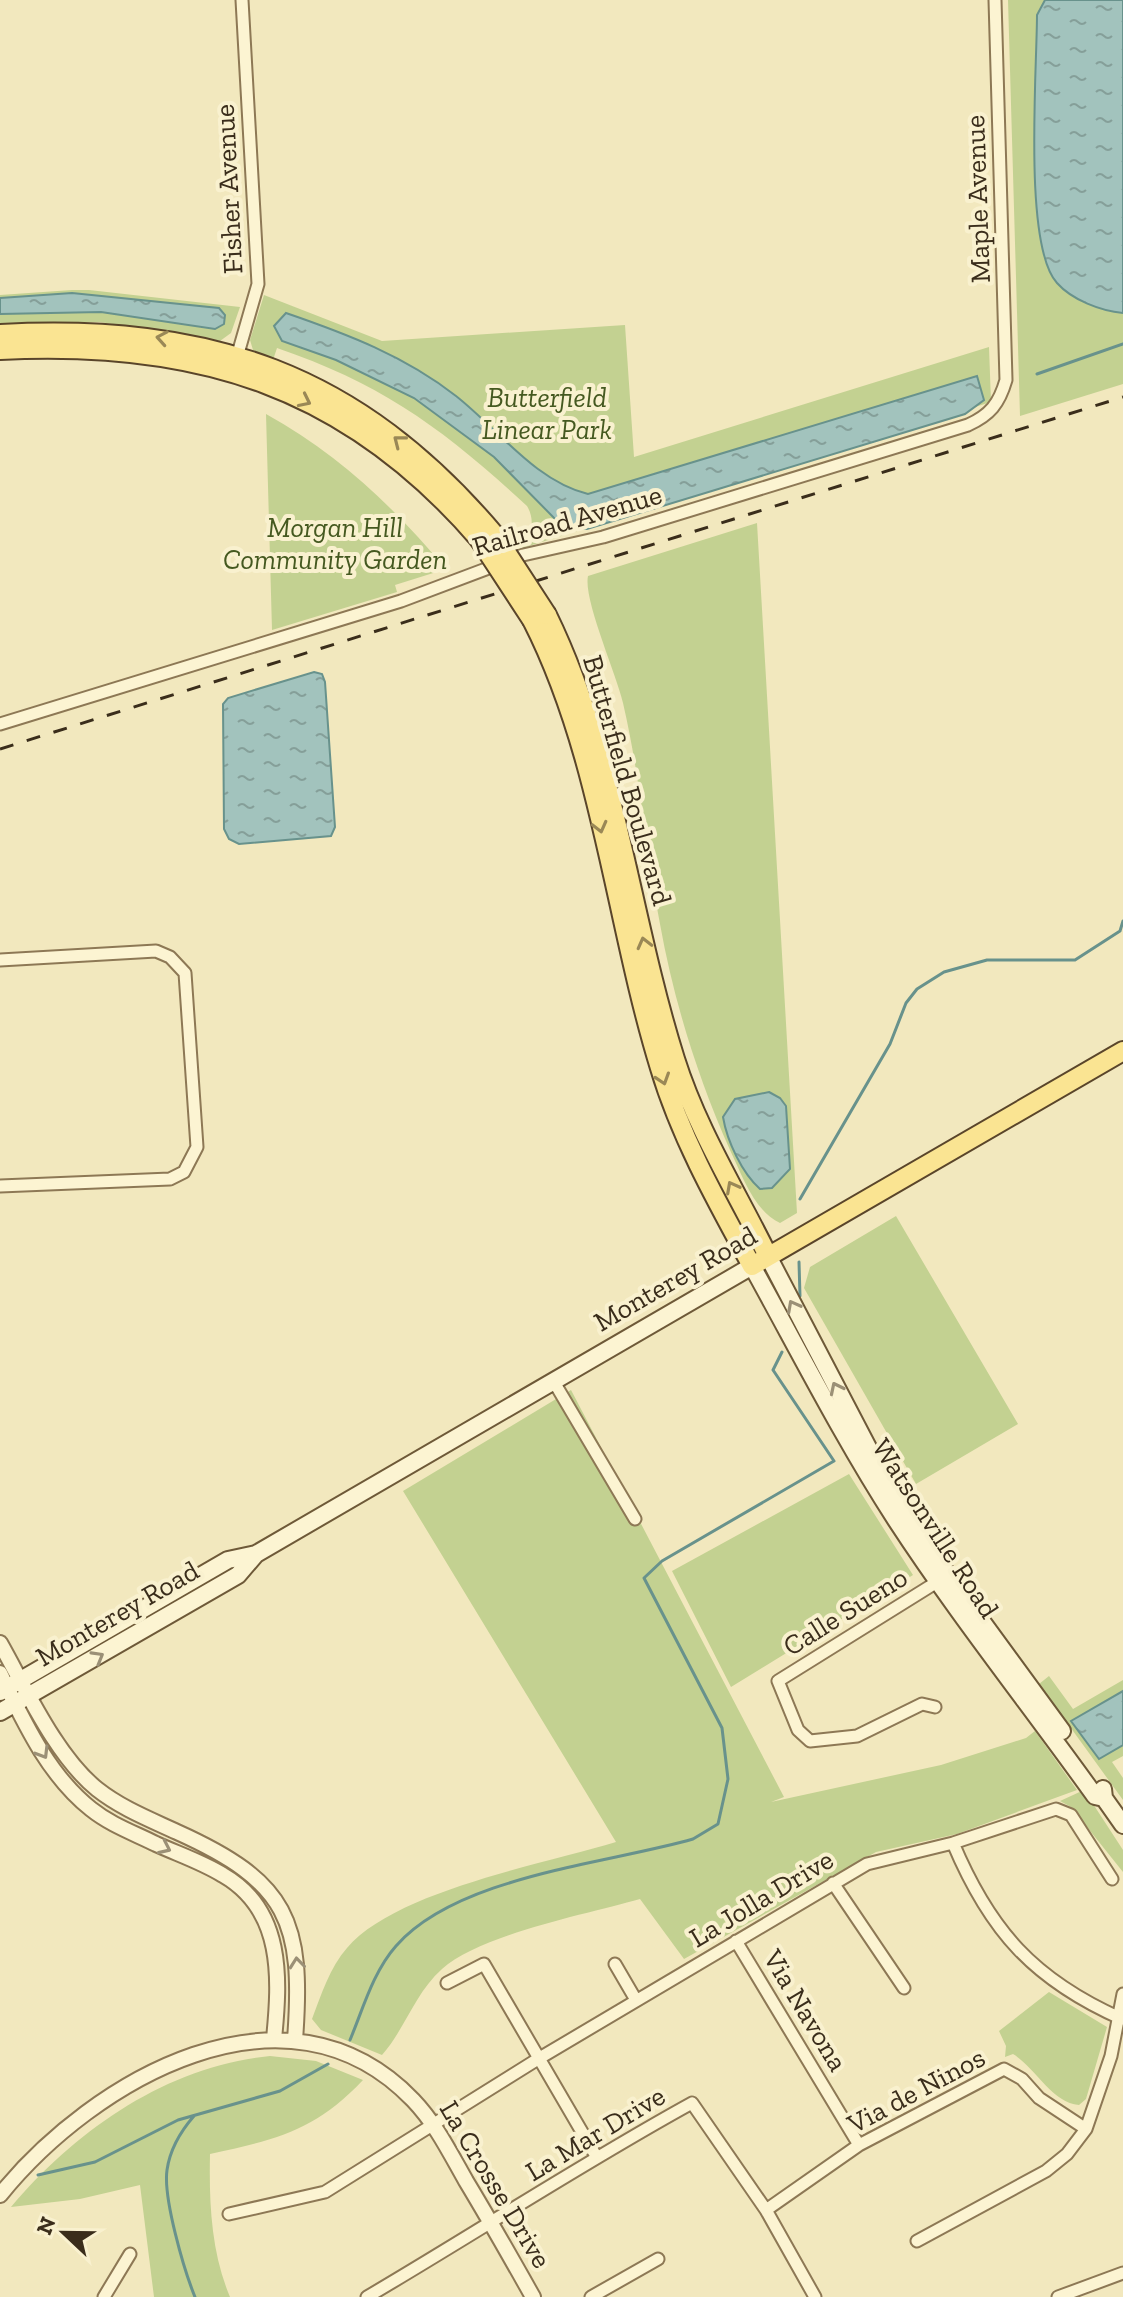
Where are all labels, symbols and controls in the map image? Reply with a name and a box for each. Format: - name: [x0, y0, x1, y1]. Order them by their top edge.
- street label: Fisher Avenue: [208, 103, 249, 275]
- street label: Maple Avenue: [958, 114, 997, 284]
- one-way arrow: [155, 330, 168, 347]
- park label: Butterfield Linear Park: [482, 381, 612, 446]
- one-way arrow: [296, 391, 311, 407]
- one-way arrow: [394, 436, 408, 451]
- street label: Railroad Avenue: [469, 478, 666, 563]
- park label: Morgan Hill Community Garden: [223, 511, 447, 576]
- street label: Butterfield Boulevard: [576, 651, 679, 909]
- one-way arrow: [590, 819, 607, 833]
- one-way arrow: [637, 937, 654, 951]
- one-way arrow: [654, 1071, 670, 1085]
- one-way arrow: [726, 1181, 741, 1195]
- street label: Monterey Road: [588, 1218, 763, 1338]
- one-way arrow: [788, 1300, 803, 1314]
- one-way arrow: [830, 1382, 846, 1397]
- street label: Watsonville Road: [865, 1432, 1006, 1624]
- street label: Monterey Road: [30, 1553, 205, 1673]
- street label: Calle Sueno: [777, 1560, 913, 1663]
- one-way arrow: [90, 1651, 104, 1667]
- one-way arrow: [33, 1744, 49, 1759]
- one-way arrow: [157, 1838, 171, 1854]
- street label: La Jolla Drive: [683, 1843, 839, 1954]
- street label: Via Navona: [756, 1943, 855, 2077]
- one-way arrow: [289, 1956, 306, 1969]
- street label: Via de Ninos: [841, 2040, 991, 2141]
- street label: La Mar Drive: [520, 2079, 671, 2188]
- street label: La Crosse Drive: [433, 2095, 558, 2274]
- north arrow: [24, 2193, 104, 2273]
- text: N: [30, 2213, 62, 2239]

